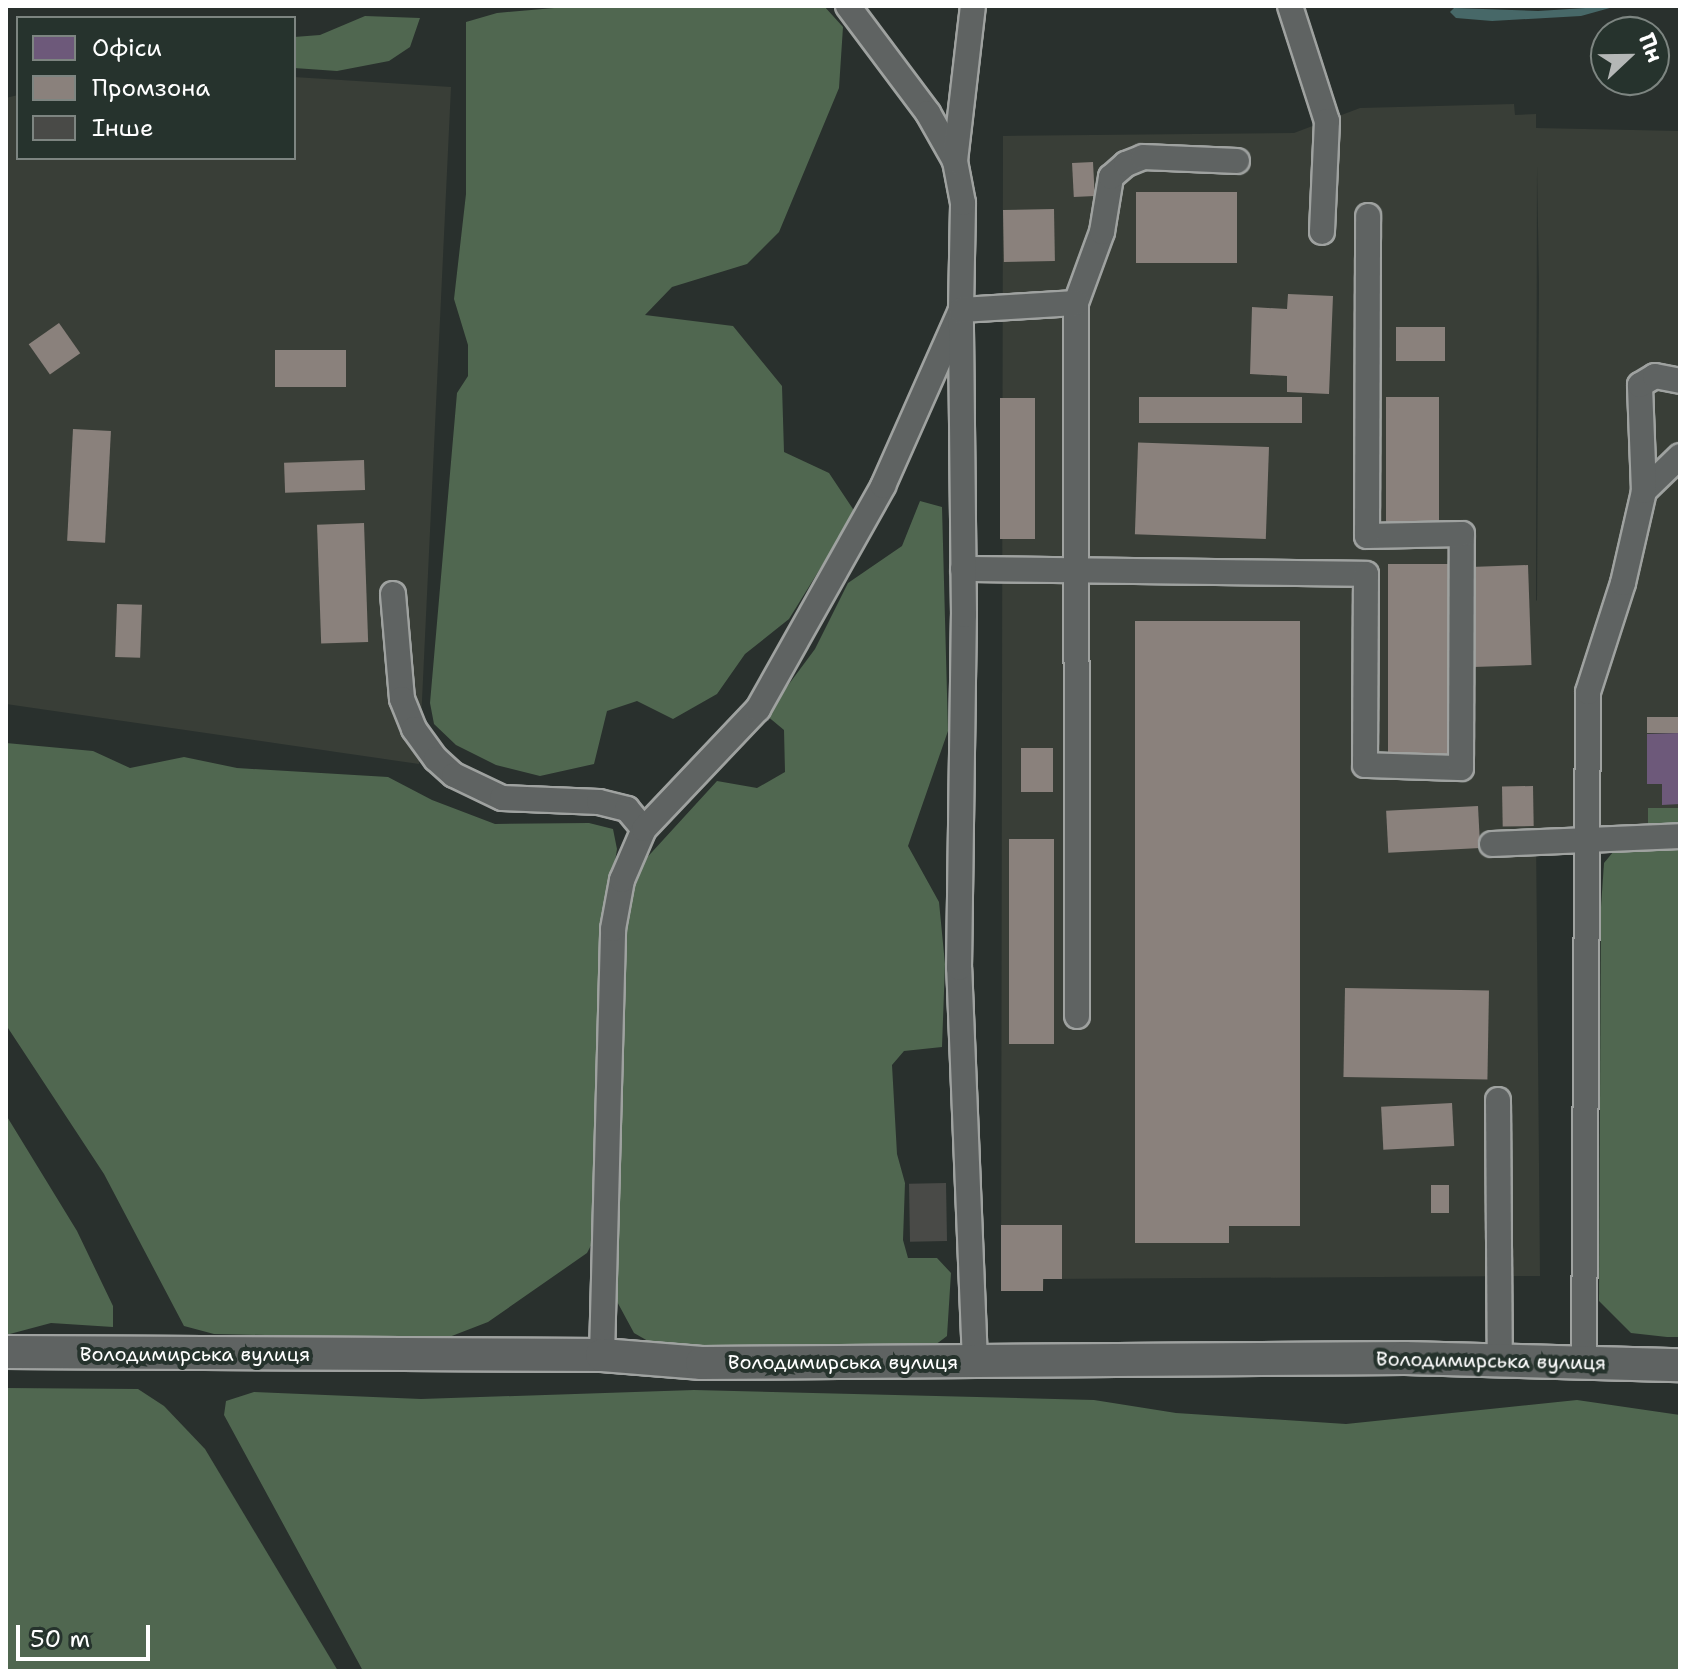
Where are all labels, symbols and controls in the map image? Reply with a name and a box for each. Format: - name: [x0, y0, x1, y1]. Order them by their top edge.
- legend: [16, 16, 296, 160]
- north arrow: [1590, 16, 1670, 96]
- text: Пн: [1632, 29, 1670, 66]
- text: Офіси: [92, 32, 162, 64]
- text: Промзона: [92, 72, 210, 104]
- text: Інше: [92, 112, 153, 144]
- street label: Володимирська вулиця: [80, 1342, 310, 1366]
- street label: Володимирська вулиця: [1376, 1347, 1606, 1375]
- street label: Володимирська вулиця: [728, 1350, 958, 1374]
- scale bar: [20, 1609, 154, 1659]
- text: 50 m: [30, 1623, 90, 1655]

